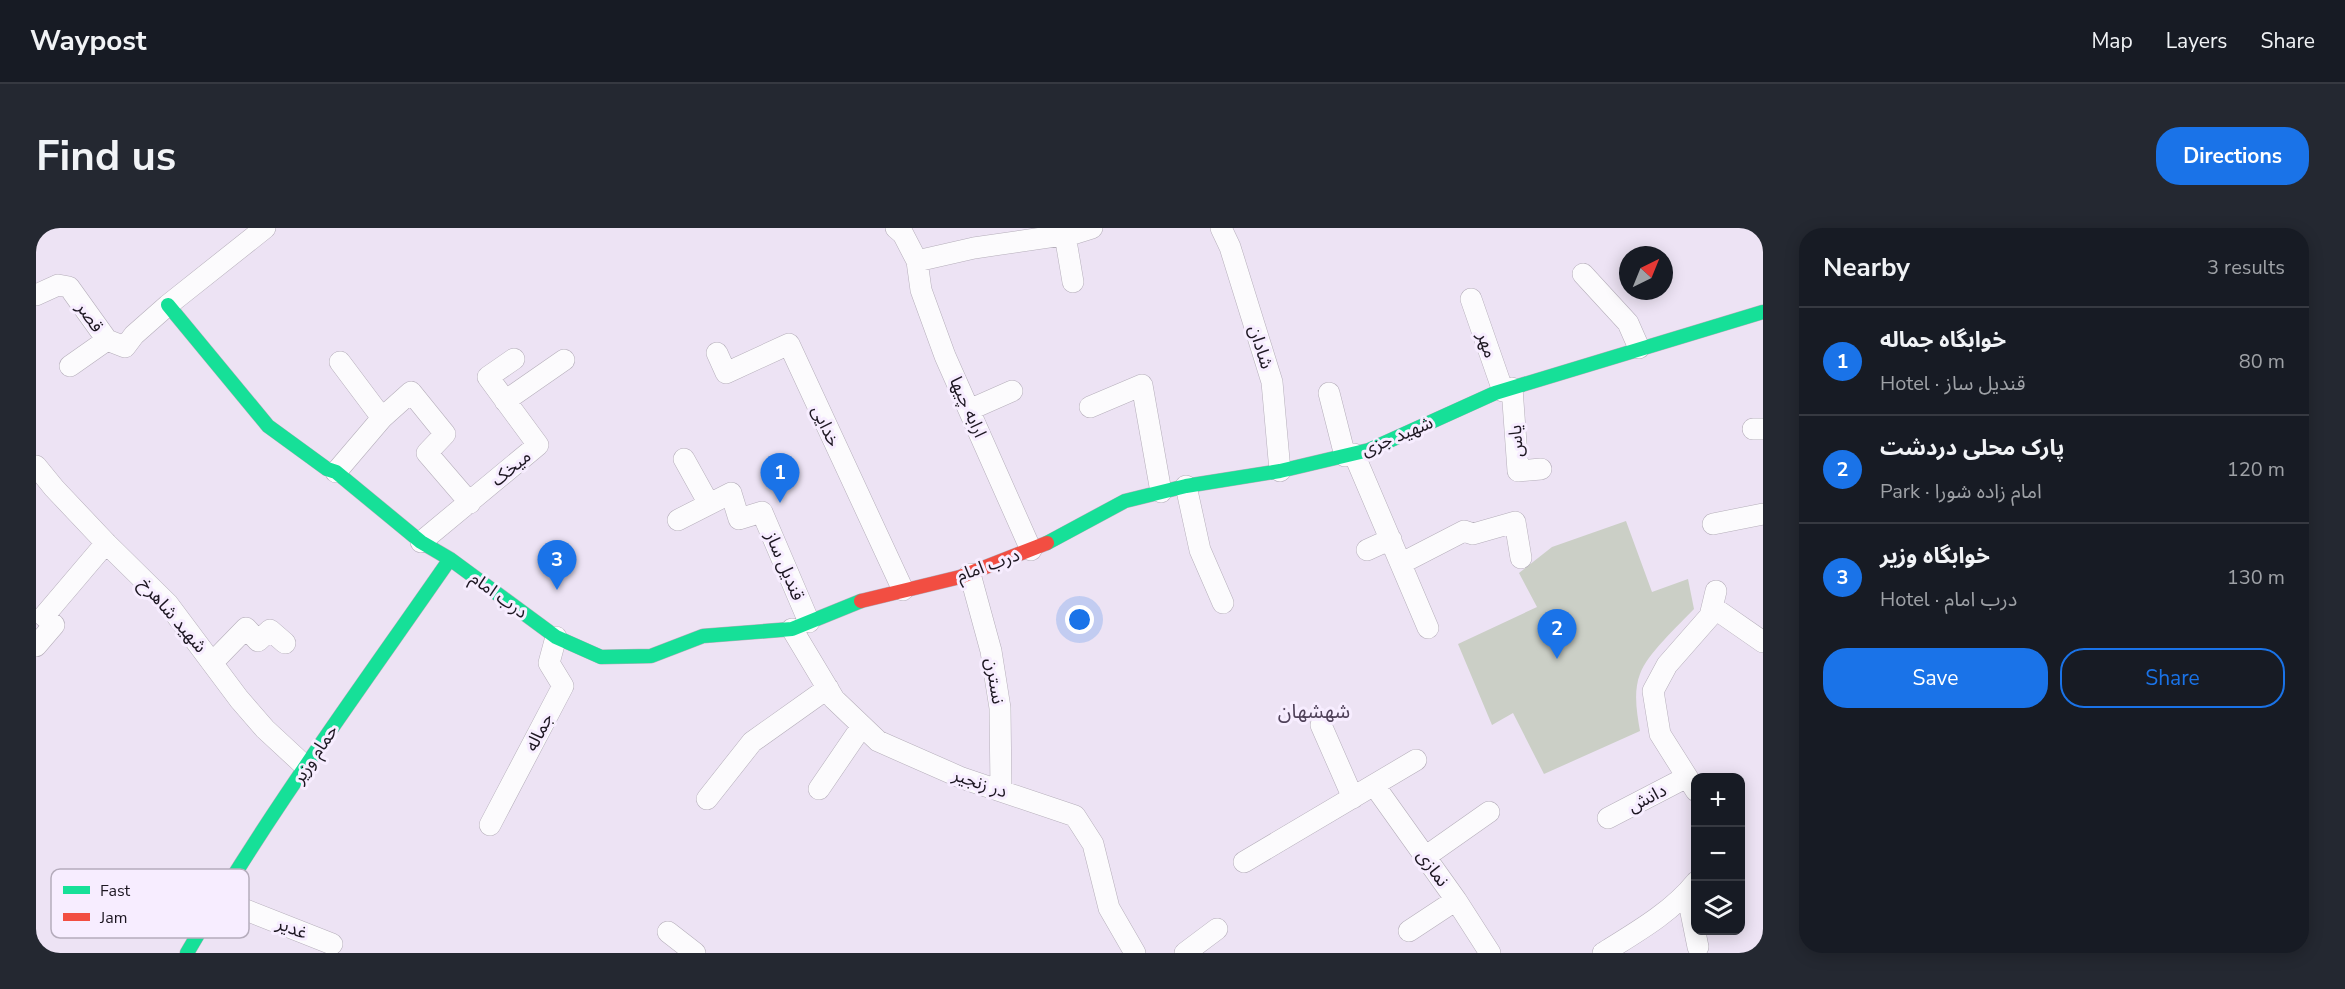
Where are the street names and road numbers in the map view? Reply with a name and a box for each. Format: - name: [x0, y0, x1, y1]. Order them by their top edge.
- street label: قصر: [70, 296, 109, 337]
- street label: شادان: [1243, 322, 1279, 372]
- street label: مهر: [1471, 328, 1503, 361]
- street label: ارابه چیها: [944, 373, 992, 441]
- street label: خدایی: [806, 401, 846, 451]
- street label: شهید جزی: [1358, 410, 1436, 462]
- street label: یاس: [1503, 424, 1529, 458]
- street label: میخک: [486, 444, 536, 492]
- street label: قندیل ساز: [759, 527, 810, 604]
- street label: درب امام: [953, 543, 1024, 589]
- street label: درب امام: [464, 566, 533, 626]
- street label: شهید شاهرخ: [133, 572, 212, 658]
- street label: نسترن: [980, 656, 1010, 706]
- street label: جماله: [519, 709, 559, 755]
- street label: حمام وزیر: [286, 720, 345, 790]
- street label: در زنجیر: [949, 762, 1010, 803]
- street label: دانش: [1623, 778, 1671, 818]
- street label: نمازی: [1411, 844, 1455, 892]
- street label: غدیر: [272, 911, 311, 945]

